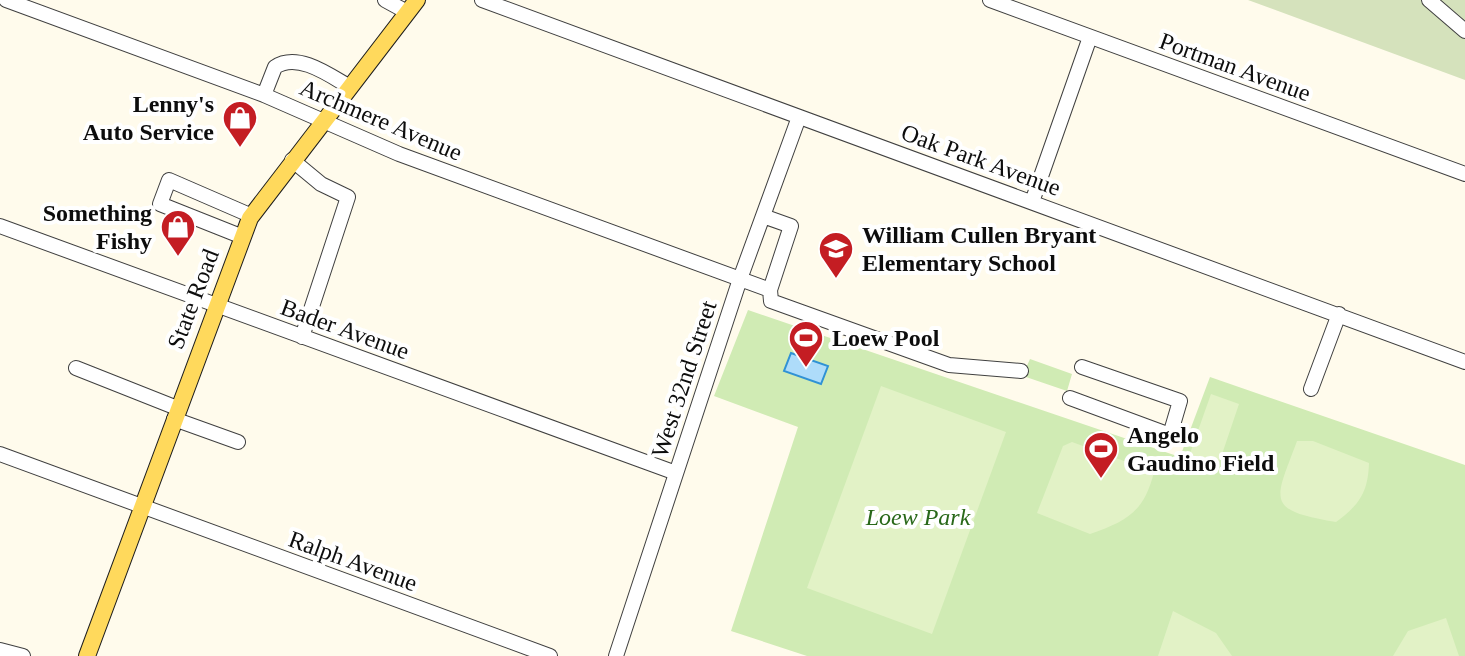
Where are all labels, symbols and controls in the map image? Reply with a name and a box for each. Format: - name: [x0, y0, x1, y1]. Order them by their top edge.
- street label: Portman Avenue: [1156, 28, 1314, 106]
- street label: Archmere Avenue: [296, 74, 466, 166]
- place label: Lenny's Auto Service: [83, 91, 214, 145]
- shop icon: Lenny's Auto Service: [221, 99, 259, 149]
- street label: Oak Park Avenue: [898, 119, 1064, 201]
- place label: Something Fishy: [43, 200, 152, 254]
- shop icon: Something Fishy: [159, 208, 197, 258]
- place label: William Cullen Bryant Elementary School: [862, 222, 1096, 276]
- school or university icon: William Cullen Bryant Elementary School: [817, 230, 855, 280]
- street label: State Road: [162, 245, 224, 353]
- street label: Bader Avenue: [277, 294, 413, 364]
- street label: West 32nd Street: [646, 297, 722, 461]
- sports icon: Loew Pool: [787, 319, 825, 369]
- place label: Loew Pool: [832, 325, 940, 351]
- place label: Angelo Gaudino Field: [1127, 422, 1275, 476]
- sports icon: Angelo Gaudino Field: [1082, 430, 1120, 480]
- park label: Loew Park: [865, 504, 971, 530]
- street label: Ralph Avenue: [285, 526, 421, 596]

